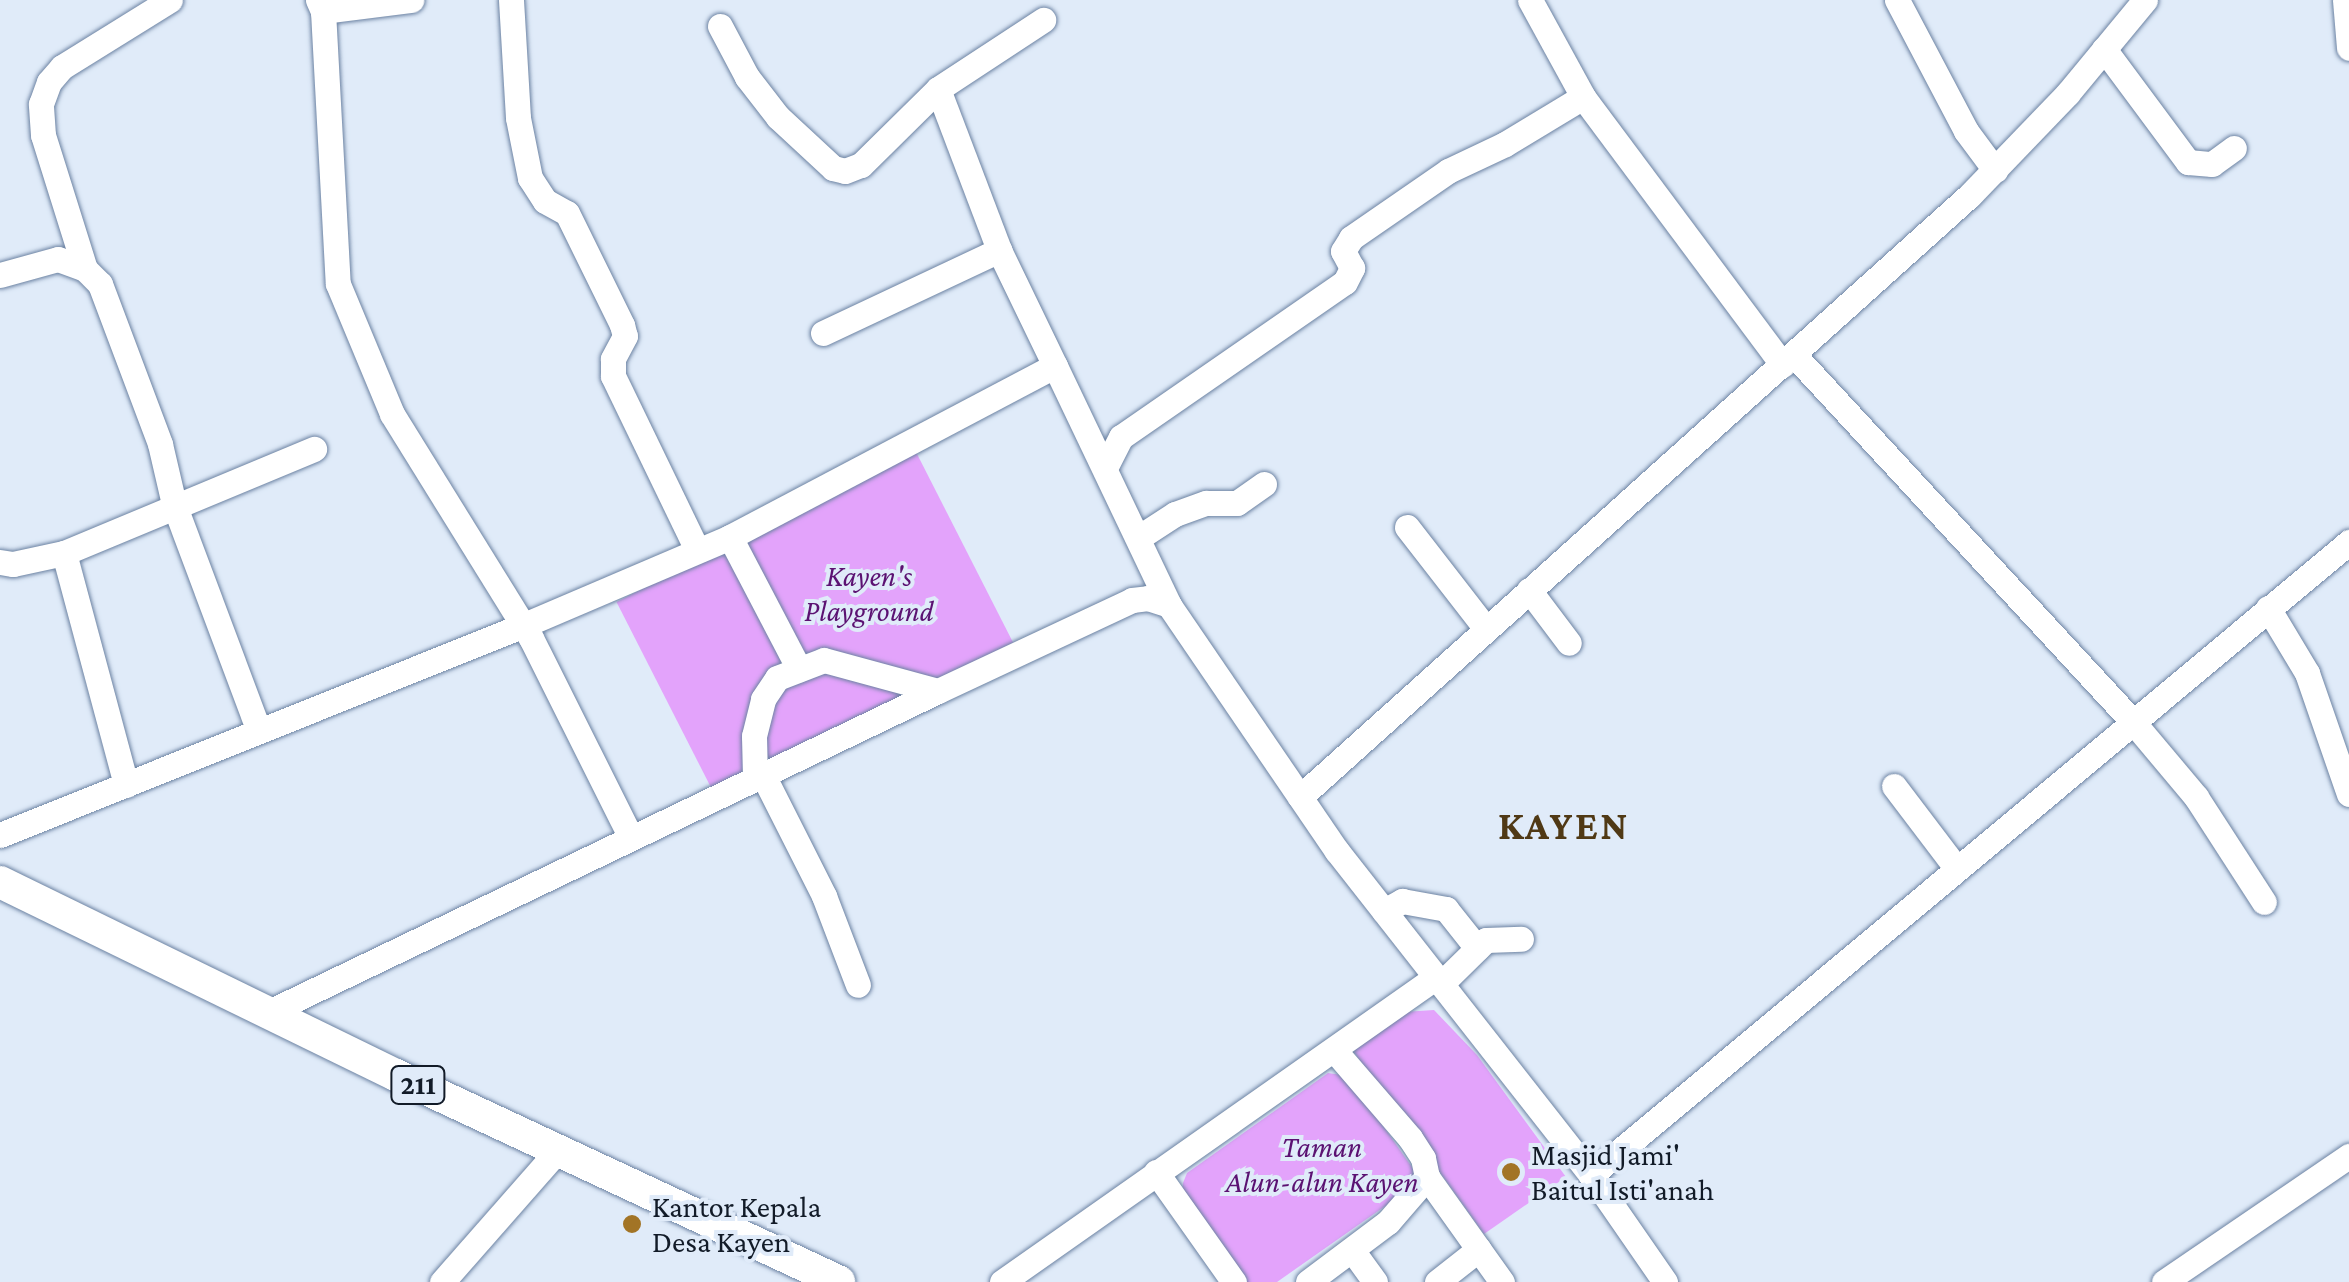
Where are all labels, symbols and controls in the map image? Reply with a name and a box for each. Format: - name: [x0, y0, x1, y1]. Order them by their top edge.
- park label: Kayen's Playground: [804, 558, 934, 628]
- district label: KAYEN: [1498, 802, 1630, 850]
- road number: 211: [388, 1062, 448, 1108]
- park label: Taman Alun-alun Kayen: [1225, 1129, 1419, 1200]
- place label: Masjid Jami' Baitul Isti'anah: [1531, 1137, 1714, 1208]
- marker: Masjid Jami' Baitul Isti'anah: [1500, 1161, 1522, 1183]
- place label: Kantor Kepala Desa Kayen: [652, 1189, 821, 1260]
- marker: Kantor Kepala Desa Kayen: [621, 1213, 643, 1235]

